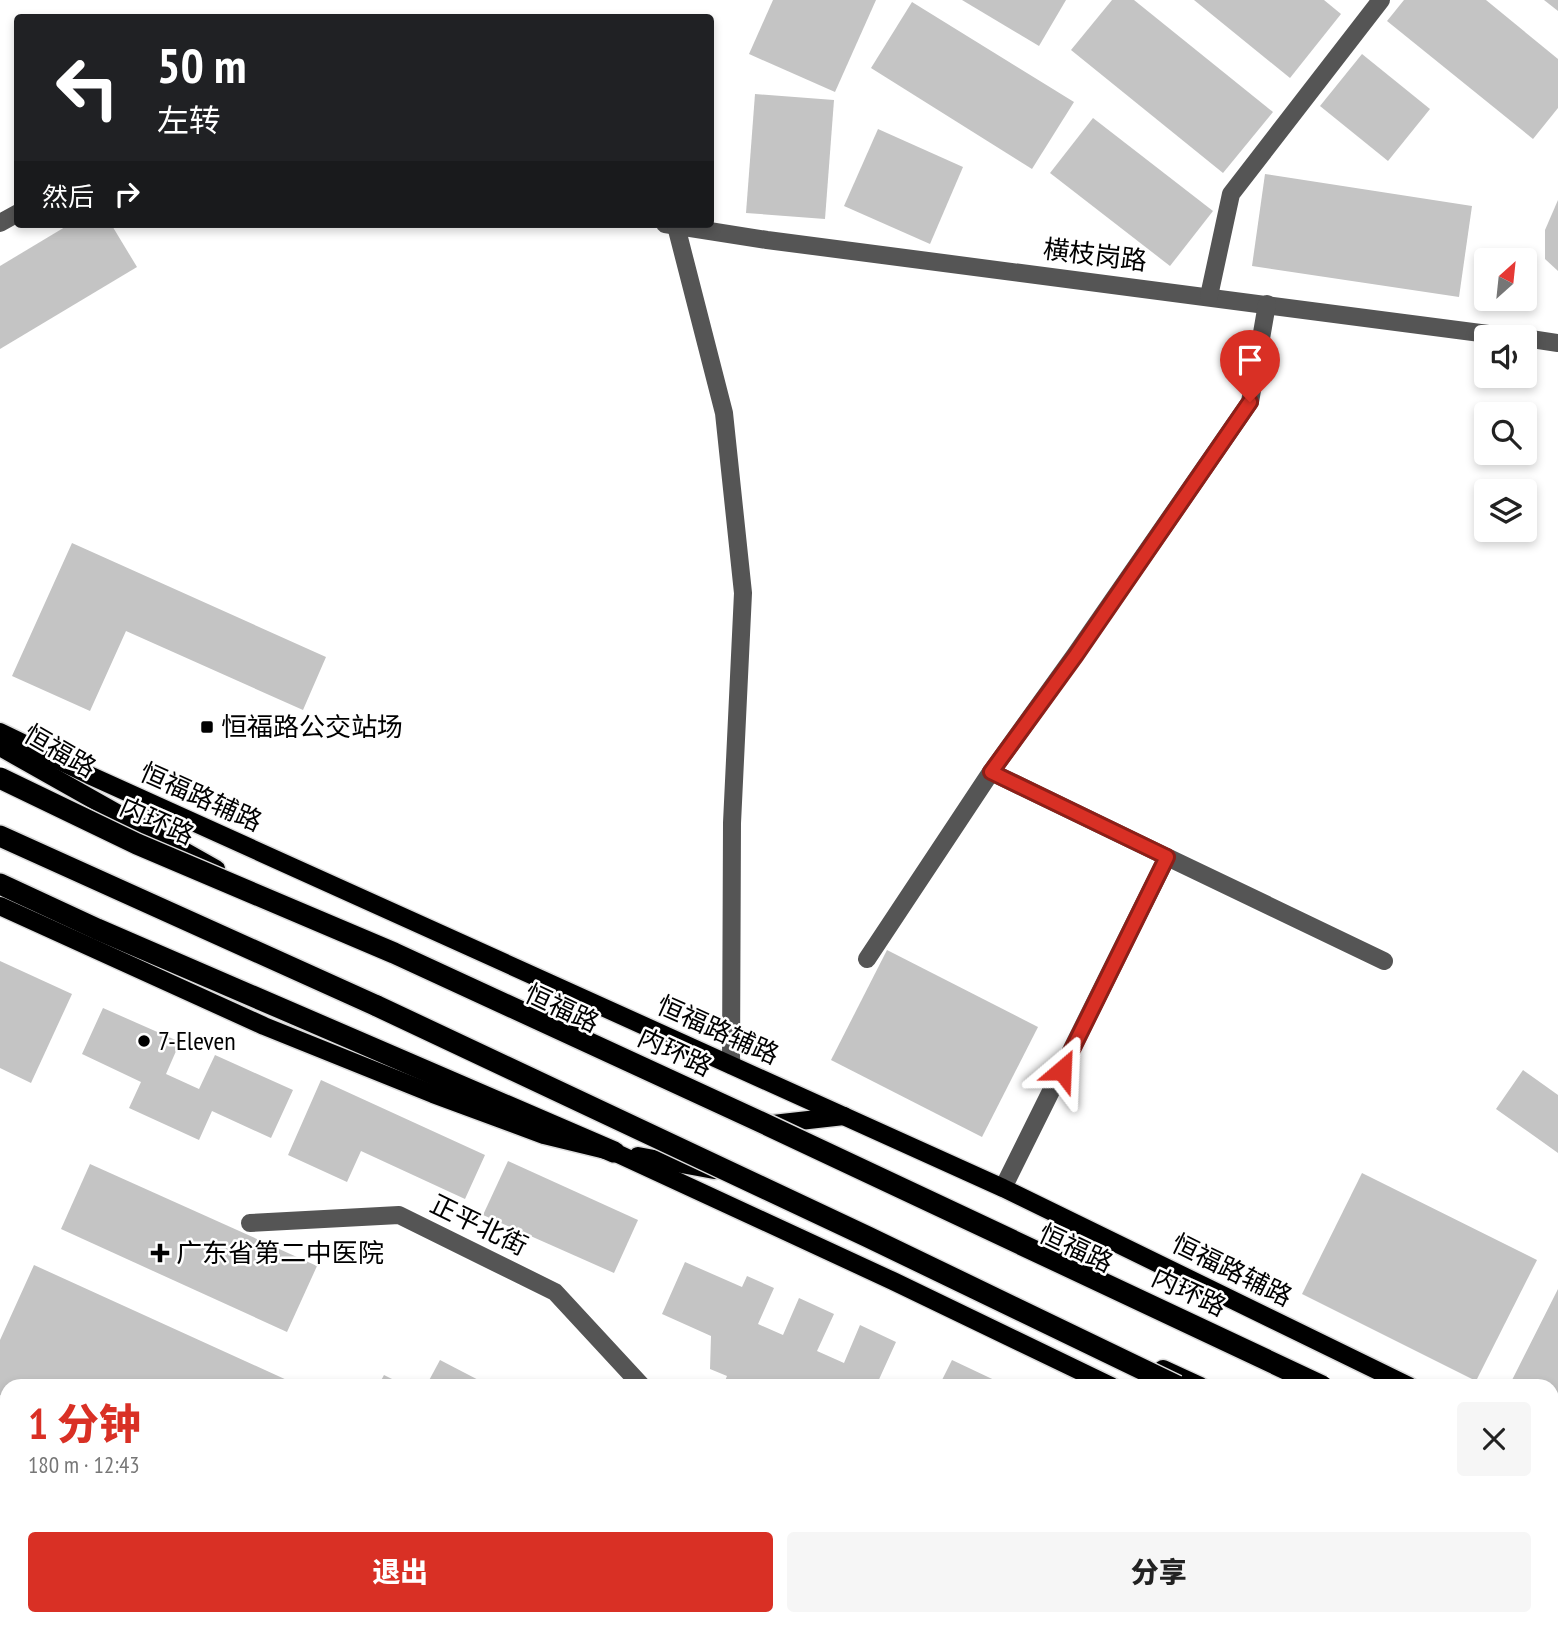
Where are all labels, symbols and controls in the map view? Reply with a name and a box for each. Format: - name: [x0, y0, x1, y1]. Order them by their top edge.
- text: 50 m: [157, 33, 246, 97]
- icon: left: [42, 42, 133, 133]
- text: 左转: [157, 99, 221, 141]
- icon: right: [108, 175, 146, 213]
- text: 然后: [42, 180, 94, 213]
- street label: 横枝岗路: [1041, 232, 1149, 277]
- north arrow: [1474, 248, 1536, 312]
- map controls: [1474, 248, 1537, 542]
- button: sound: [1474, 325, 1537, 388]
- pin: [1220, 330, 1280, 402]
- icon: arrive: [1231, 341, 1269, 379]
- button: search: [1474, 402, 1537, 465]
- button: layers: [1474, 479, 1537, 542]
- place label: 恒福路公交站场: [221, 710, 403, 743]
- street label: 恒福路: [18, 717, 102, 784]
- marker: 恒福路公交站场: [199, 719, 215, 735]
- street label: 恒福路辅路: [135, 755, 267, 838]
- street label: 内环路: [115, 790, 200, 851]
- street label: 恒福路: [520, 976, 605, 1039]
- street label: 恒福路辅路: [652, 988, 784, 1071]
- street label: 内环路: [633, 1020, 718, 1083]
- place label: 7-Eleven: [158, 1024, 236, 1057]
- marker: 7-Eleven: [136, 1033, 152, 1049]
- position arrow: [1025, 1033, 1099, 1107]
- street label: 正平北街: [425, 1187, 533, 1262]
- street label: 恒福路: [1034, 1216, 1119, 1279]
- street label: 恒福路辅路: [1167, 1226, 1298, 1313]
- place label: 广东省第二中医院: [176, 1236, 384, 1269]
- marker: 广东省第二中医院: [150, 1243, 170, 1263]
- street label: 内环路: [1147, 1260, 1232, 1323]
- text: 1 分钟: [28, 1396, 141, 1451]
- button: close: [1457, 1402, 1531, 1476]
- text: 180 m · 12:43: [28, 1450, 140, 1479]
- button: 退出: [28, 1532, 773, 1612]
- button: 分享: [787, 1532, 1531, 1612]

